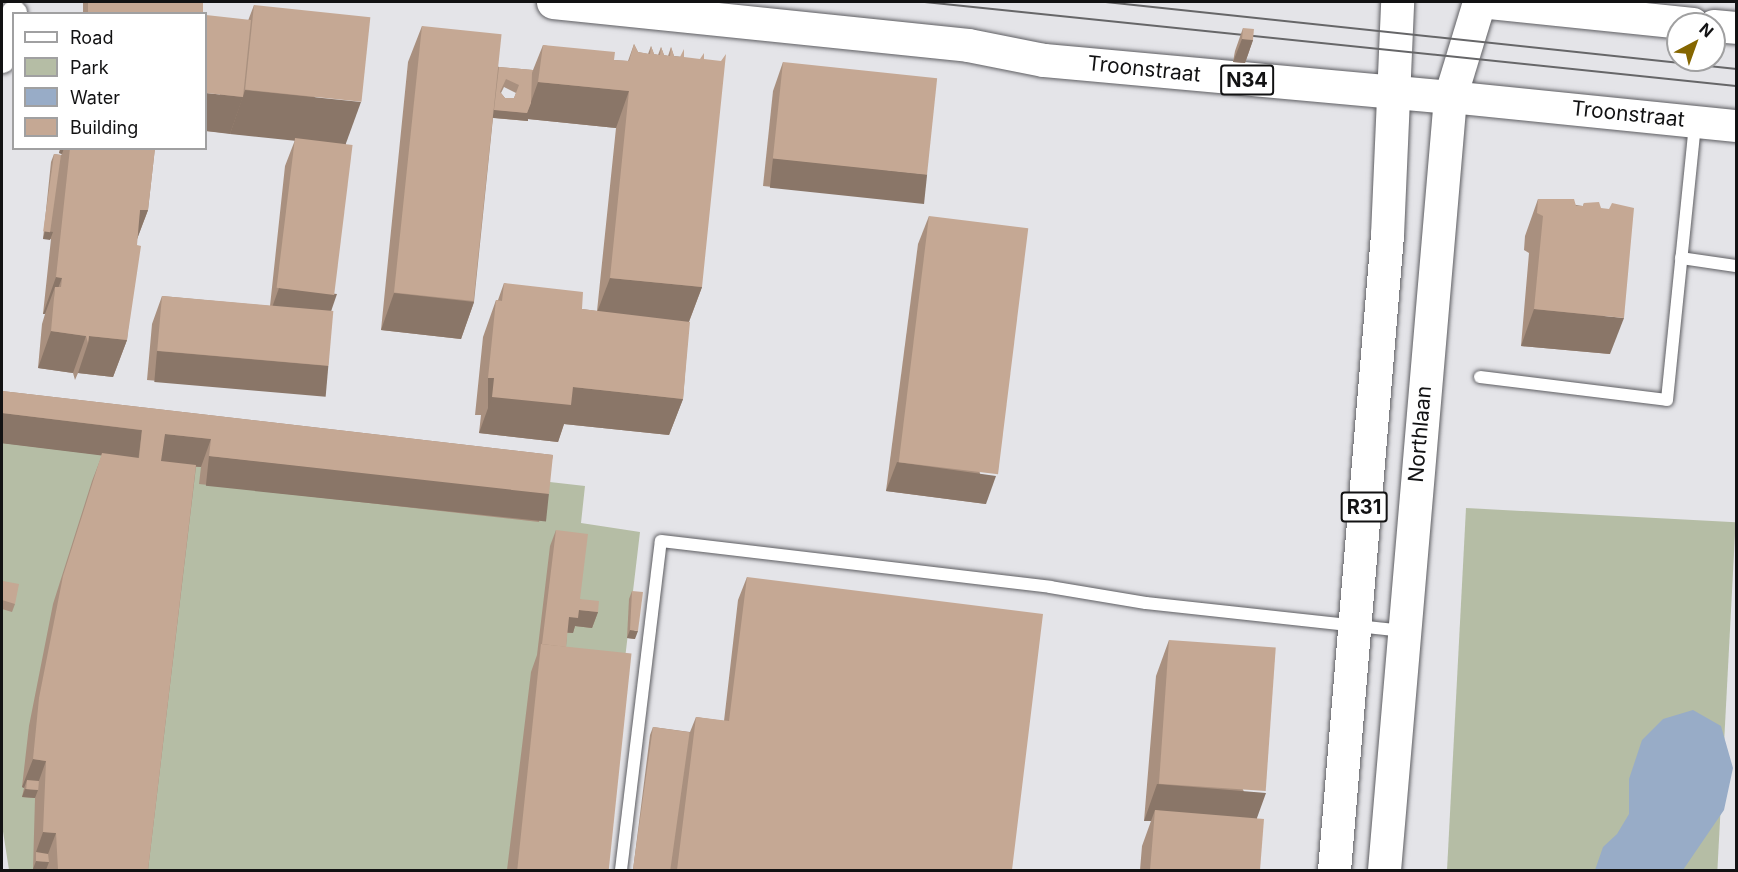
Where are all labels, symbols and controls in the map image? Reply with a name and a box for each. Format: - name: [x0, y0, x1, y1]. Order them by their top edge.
- legend: [12, 12, 207, 150]
- north arrow: [1666, 12, 1726, 72]
- text: N: [1695, 18, 1718, 41]
- text: Road: [70, 27, 113, 48]
- street label: Troonstraat: [1086, 51, 1202, 87]
- text: Park: [70, 57, 109, 78]
- road number: N34: [1220, 63, 1274, 97]
- text: Water: [70, 87, 120, 108]
- street label: Troonstraat: [1570, 96, 1686, 132]
- text: Building: [70, 117, 138, 138]
- street label: Northlaan: [1403, 385, 1437, 483]
- road number: R31: [1340, 490, 1388, 524]

